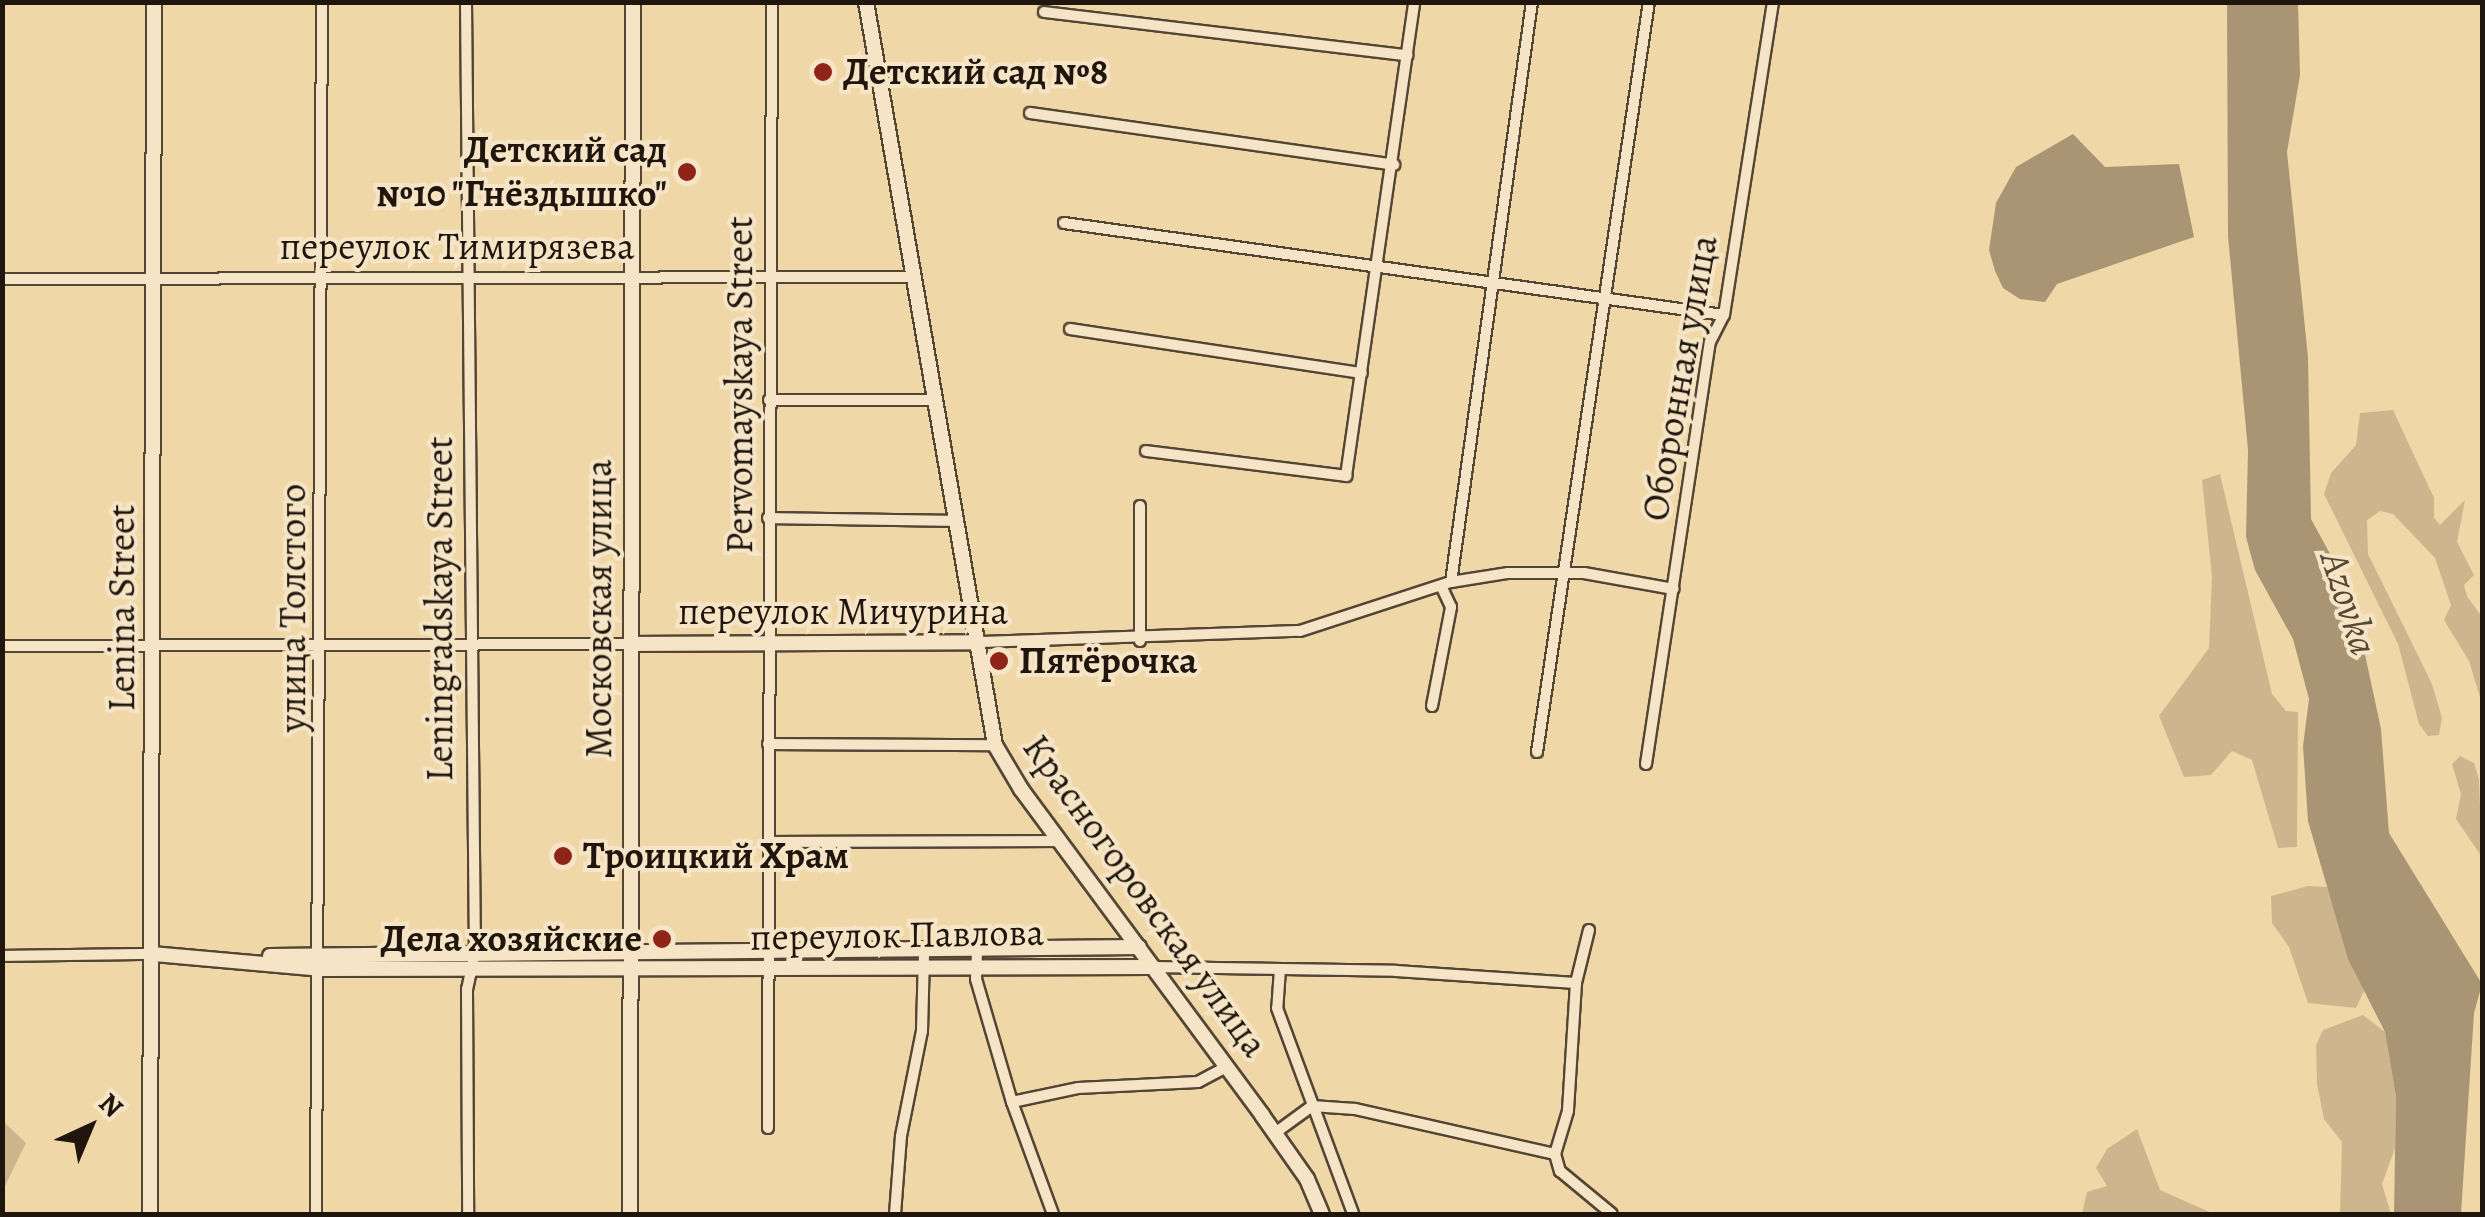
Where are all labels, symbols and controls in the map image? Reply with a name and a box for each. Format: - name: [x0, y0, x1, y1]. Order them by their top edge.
- place label: Детский сад №8: [843, 49, 1108, 95]
- marker: Детский сад №8: [812, 61, 834, 83]
- place label: Детский сад №10 "Гнёздышко": [375, 127, 667, 216]
- marker: Детский сад №10 "Гнёздышко": [676, 161, 698, 183]
- street label: Pervomayskaya Street: [717, 216, 763, 554]
- street label: переулок Тимирязева: [279, 224, 635, 270]
- street label: Оборонная улица: [1632, 232, 1728, 524]
- street label: Leningradskaya Street: [417, 436, 463, 782]
- street label: Московская улица: [576, 459, 622, 759]
- street label: улица Толстого: [270, 484, 316, 732]
- street label: Lenina Street: [99, 504, 145, 712]
- water label: Azovka: [2310, 545, 2388, 661]
- street label: переулок Мичурина: [678, 589, 1008, 635]
- place label: Пятёрочка: [1019, 638, 1197, 684]
- marker: Пятёрочка: [988, 650, 1010, 672]
- street label: Красногоровская улица: [1013, 726, 1277, 1066]
- place label: Троицкий Храм: [583, 833, 849, 879]
- marker: Троицкий Храм: [552, 845, 574, 867]
- street label: переулок Павлова: [749, 910, 1045, 960]
- place label: Дела хозяйские: [381, 916, 642, 962]
- marker: Дела хозяйские: [651, 928, 673, 950]
- north arrow: [40, 1077, 140, 1177]
- text: N: [90, 1085, 131, 1126]

